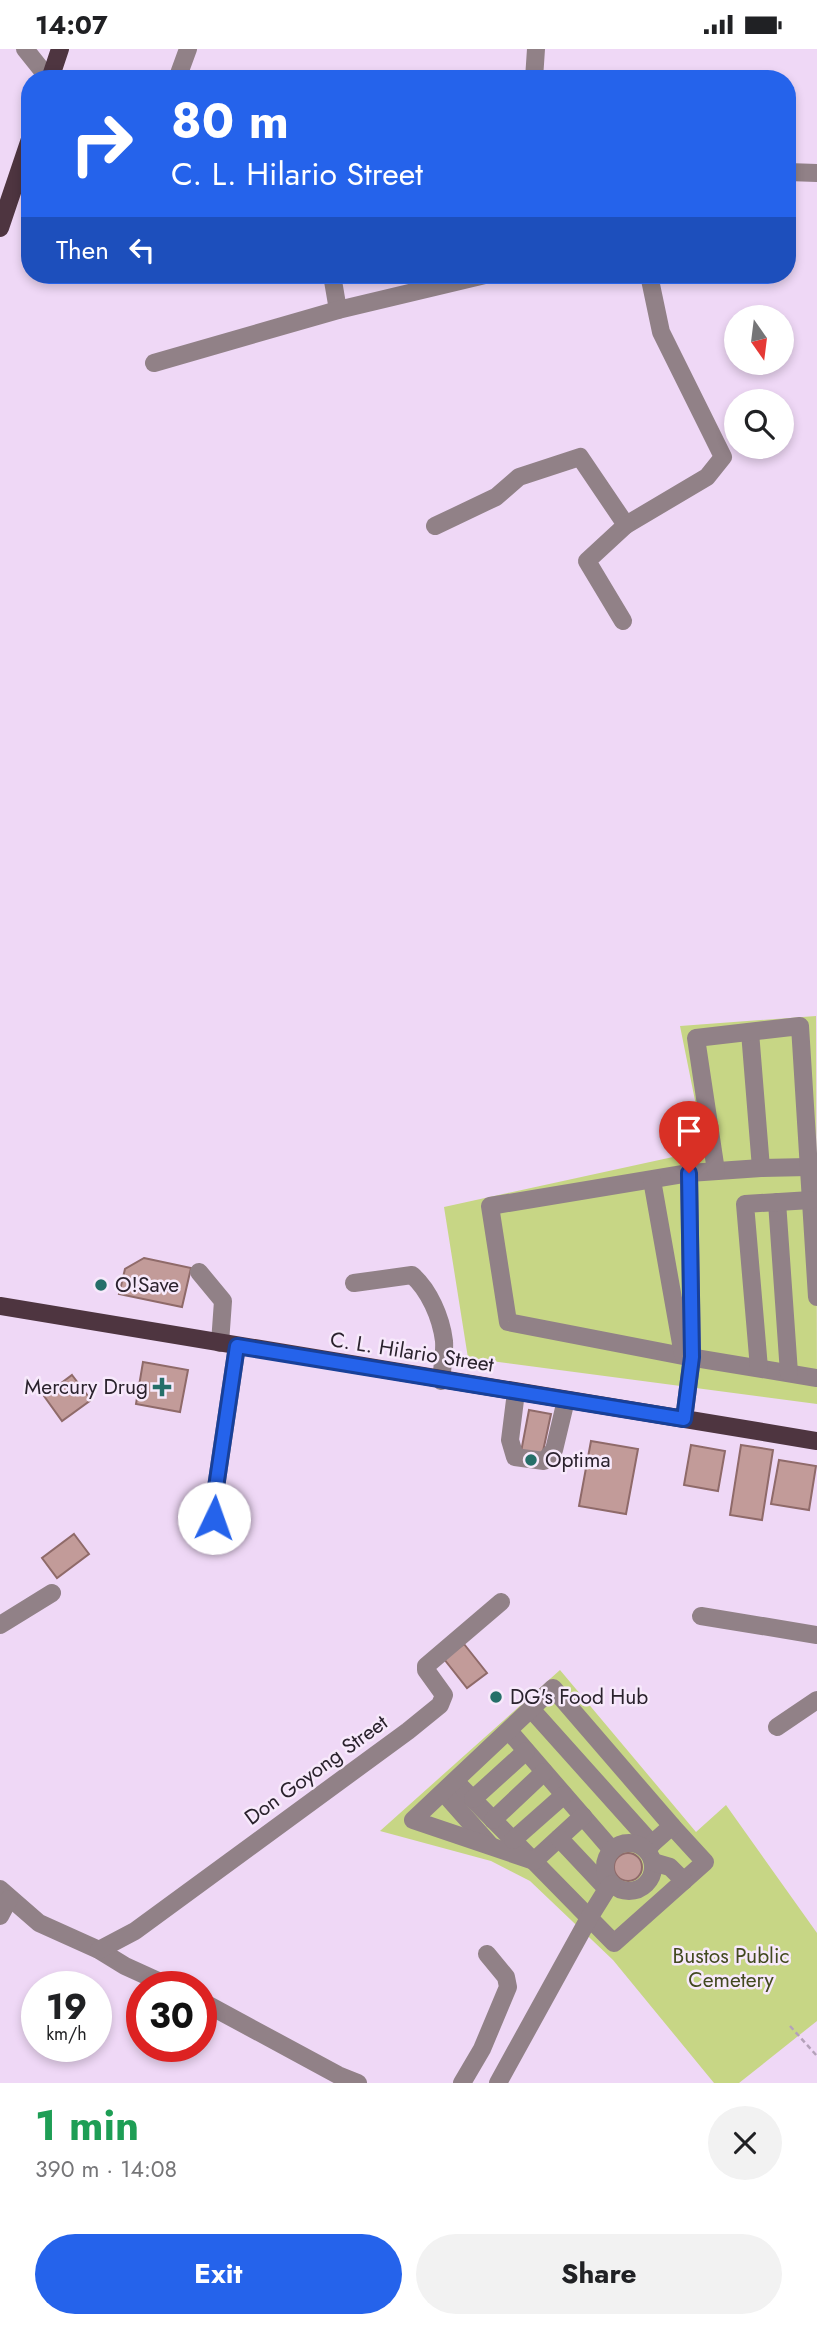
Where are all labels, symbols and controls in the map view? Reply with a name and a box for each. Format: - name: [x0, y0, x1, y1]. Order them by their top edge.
- text: 14:07: [35, 6, 108, 44]
- text: 80 m: [171, 86, 289, 156]
- icon: right: [56, 98, 147, 189]
- text: C. L. Hilario Street: [171, 151, 423, 197]
- text: Then: [56, 231, 109, 269]
- icon: left: [123, 231, 161, 269]
- north arrow: [724, 305, 794, 375]
- map controls: [724, 305, 794, 459]
- button: search: [724, 389, 794, 459]
- pin: [659, 1101, 719, 1173]
- icon: arrive: [670, 1112, 708, 1150]
- place label: O!Save: [115, 1270, 179, 1300]
- marker: O!Save: [93, 1277, 109, 1293]
- street label: C. L. Hilario Street: [328, 1324, 496, 1380]
- place label: Mercury Drug: [24, 1372, 148, 1402]
- marker: Mercury Drug: [154, 1379, 170, 1395]
- place label: Optima: [545, 1445, 611, 1475]
- marker: Optima: [523, 1452, 539, 1468]
- position arrow: [177, 1481, 251, 1555]
- place label: DG's Food Hub: [510, 1682, 648, 1712]
- marker: DG's Food Hub: [488, 1689, 504, 1705]
- street label: Don Goyong Street: [238, 1708, 394, 1832]
- park label: Bustos Public Cemetery: [673, 1941, 789, 1995]
- speed limit sign: 30: [126, 1971, 217, 2062]
- text: 19: [46, 1982, 87, 2032]
- text: km/h: [46, 2021, 87, 2047]
- text: 1 min: [35, 2095, 139, 2156]
- button: close: [708, 2106, 782, 2180]
- text: 390 m · 14:08: [35, 2152, 177, 2186]
- button: Exit: [35, 2234, 402, 2314]
- button: Share: [416, 2234, 782, 2314]

